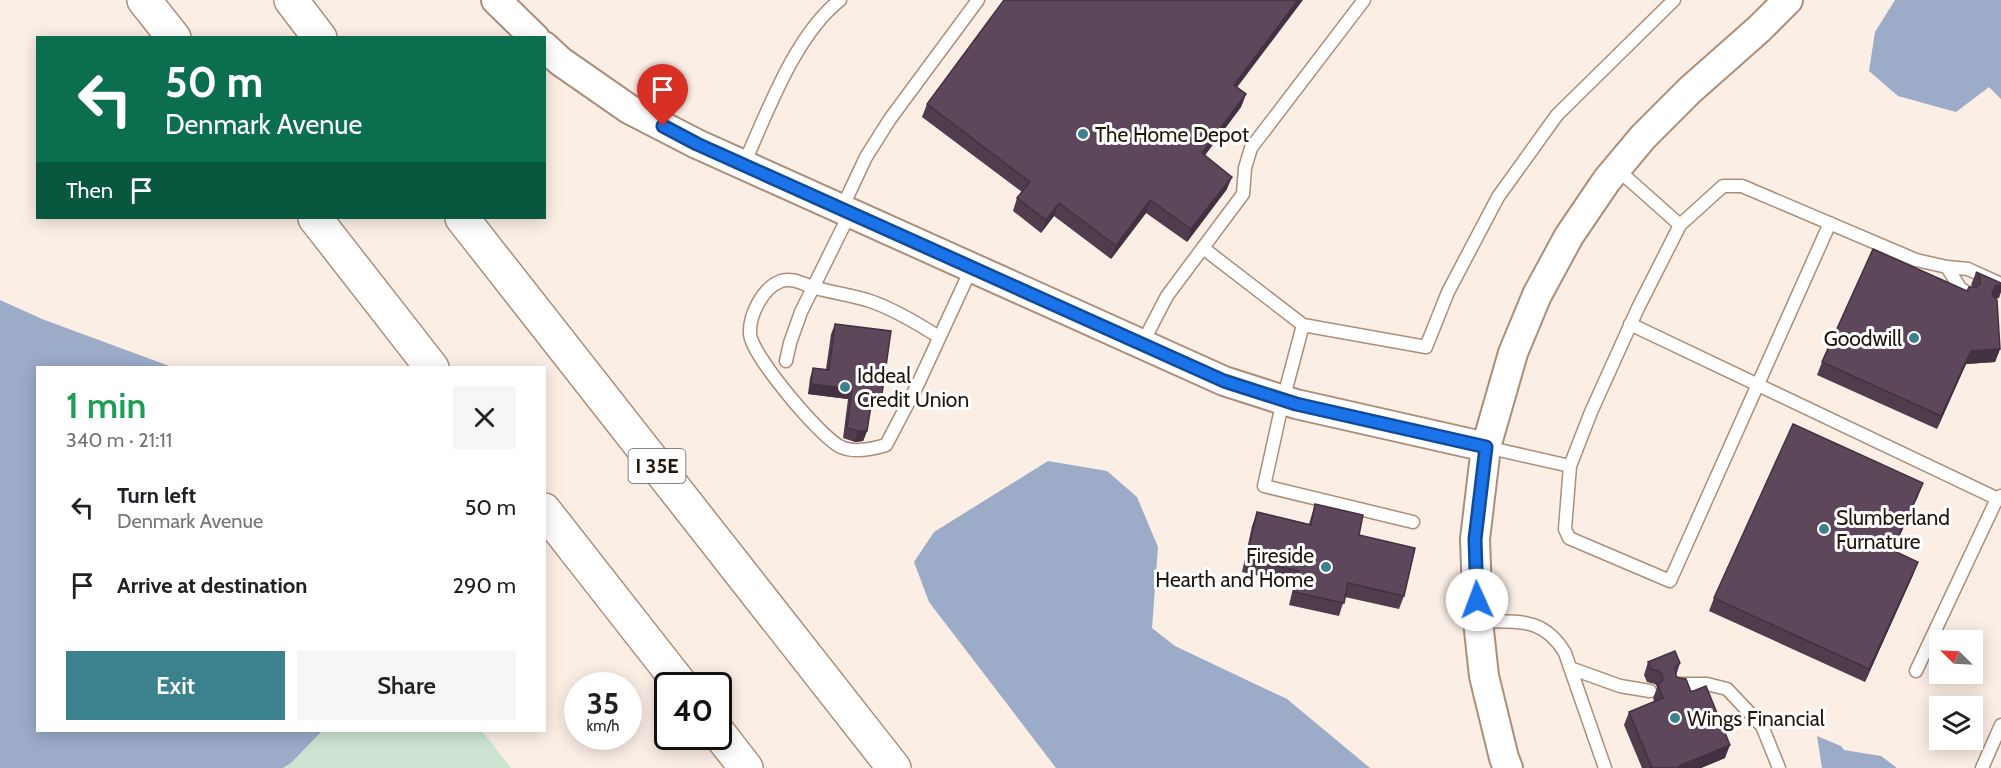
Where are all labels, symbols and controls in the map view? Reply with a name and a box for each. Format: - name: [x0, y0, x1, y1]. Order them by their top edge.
- text: 50 m: [165, 56, 263, 108]
- icon: left: [66, 60, 144, 138]
- pin: [637, 64, 688, 126]
- icon: arrive: [646, 73, 679, 106]
- text: Denmark Avenue: [165, 108, 362, 141]
- place label: The Home Depot: [1095, 122, 1249, 147]
- marker: The Home Depot: [1076, 127, 1090, 141]
- icon: arrive: [125, 174, 158, 207]
- text: Then: [66, 177, 113, 204]
- place label: Goodwill: [1824, 326, 1902, 351]
- marker: Goodwill: [1907, 331, 1921, 345]
- place label: Iddeal Credit Union: [857, 363, 969, 412]
- marker: Iddeal Credit Union: [838, 380, 852, 394]
- text: 1 min: [66, 383, 146, 427]
- button: close: [453, 386, 516, 449]
- text: 340 m · 21:11: [66, 428, 172, 452]
- road number: I 35E: [628, 449, 686, 483]
- text: Turn left: [117, 482, 196, 509]
- icon: left: [66, 491, 99, 524]
- text: 50 m: [464, 494, 516, 521]
- place label: Slumberland Furnature: [1836, 505, 1950, 554]
- text: Denmark Avenue: [117, 509, 263, 533]
- marker: Slumberland Furnature: [1817, 522, 1831, 536]
- place label: Fireside Hearth and Home: [1155, 543, 1314, 592]
- marker: Fireside Hearth and Home: [1319, 560, 1333, 574]
- position arrow: [1445, 568, 1509, 632]
- icon: arrive: [66, 569, 99, 602]
- text: Arrive at destination: [117, 572, 307, 599]
- text: 290 m: [452, 572, 516, 599]
- north arrow: [1929, 630, 1983, 684]
- map controls: [1929, 630, 1983, 750]
- button: Exit: [66, 651, 285, 720]
- button: Share: [297, 651, 516, 720]
- speed limit sign: 40: [654, 672, 732, 750]
- text: 35: [587, 685, 619, 722]
- button: layers: [1929, 696, 1983, 750]
- place label: Wings Financial: [1687, 706, 1825, 731]
- marker: Wings Financial: [1668, 711, 1682, 725]
- text: km/h: [587, 717, 619, 735]

